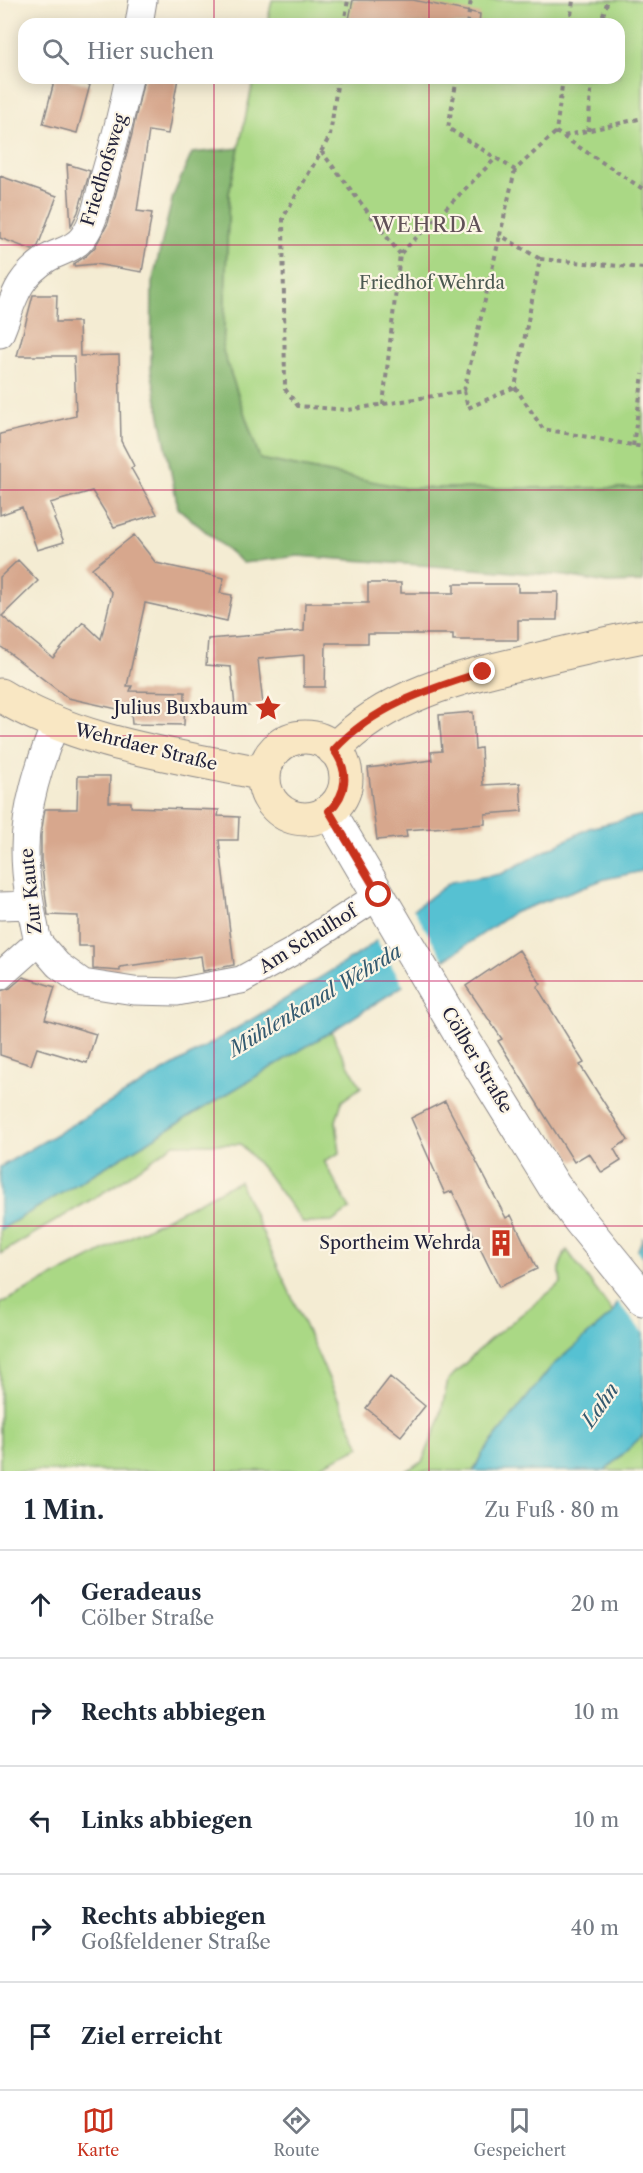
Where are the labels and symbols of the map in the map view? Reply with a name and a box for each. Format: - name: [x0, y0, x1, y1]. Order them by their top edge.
- street label: Friedhofsweg: [77, 111, 132, 229]
- district label: WEHRDA: [371, 212, 484, 237]
- park label: Friedhof Wehrda: [359, 272, 505, 294]
- route end: [469, 658, 495, 684]
- place icon: Julius Buxbaum: [253, 693, 283, 723]
- place label: Julius Buxbaum: [111, 697, 248, 719]
- street label: Wehrdaer Straße: [71, 718, 220, 775]
- street label: Zur Kaute: [16, 847, 46, 935]
- route start: [365, 881, 391, 907]
- street label: Am Schulhof: [254, 899, 363, 978]
- water label: Mühlenkanal Wehrda: [222, 939, 406, 1062]
- street label: Cölber Straße: [437, 1003, 517, 1117]
- building icon: Sportheim Wehrda: [486, 1228, 516, 1258]
- place label: Sportheim Wehrda: [319, 1232, 482, 1254]
- water label: Lahn: [575, 1378, 624, 1433]

